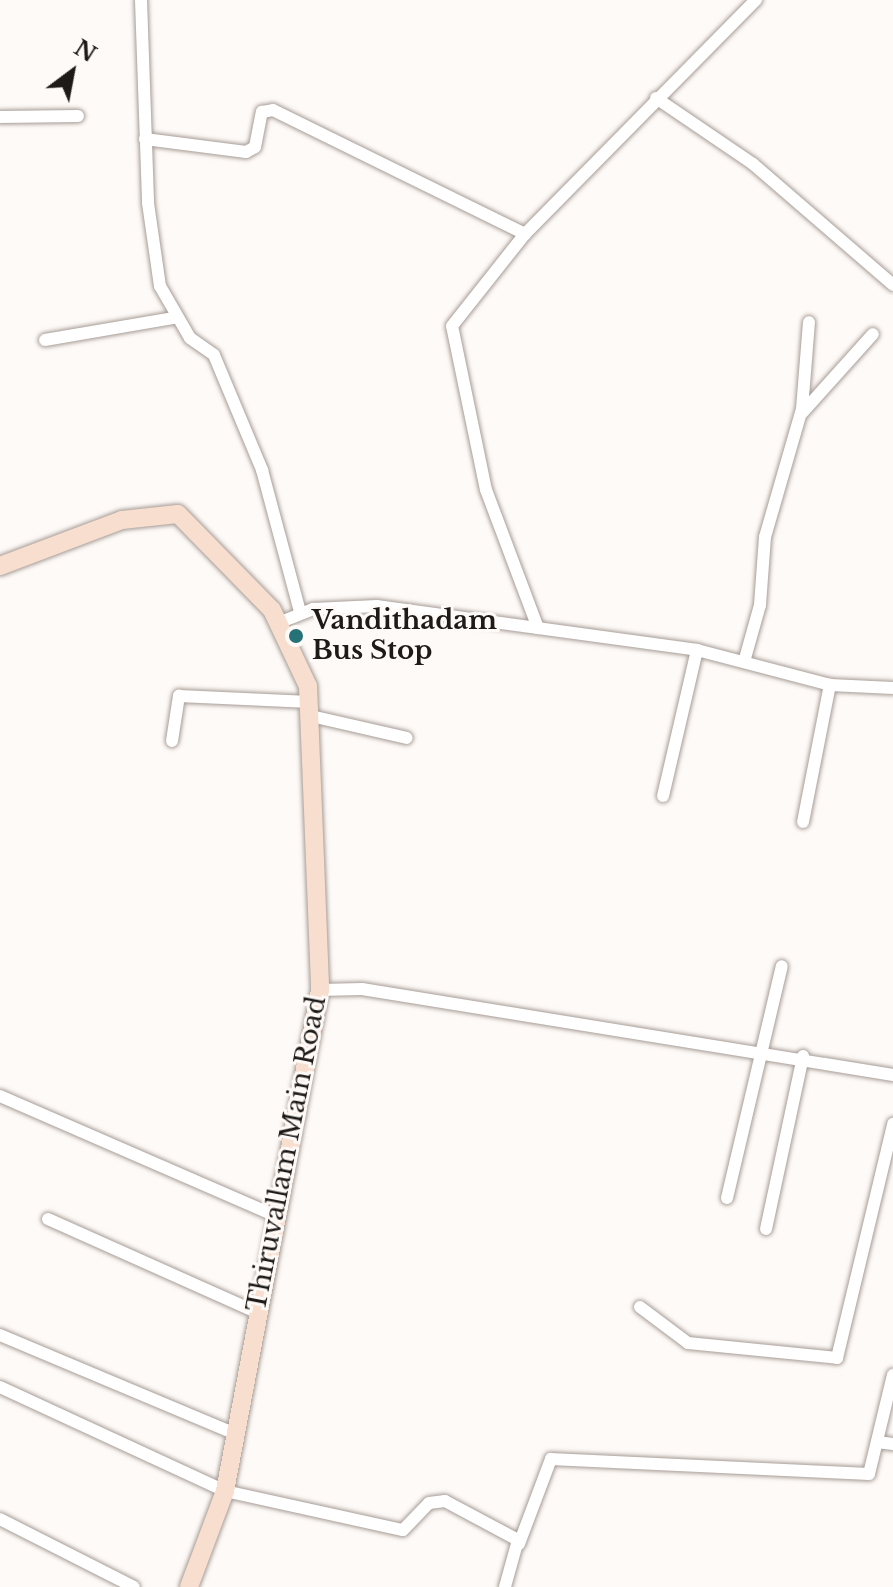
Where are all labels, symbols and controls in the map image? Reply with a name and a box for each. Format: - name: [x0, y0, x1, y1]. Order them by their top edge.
- north arrow: [32, 32, 112, 112]
- text: N: [69, 34, 101, 68]
- place label: Vandithadam Bus Stop: [312, 605, 497, 666]
- marker: Vandithadam Bus Stop: [287, 627, 305, 645]
- street label: Thiruvallam Main Road: [241, 994, 333, 1314]

